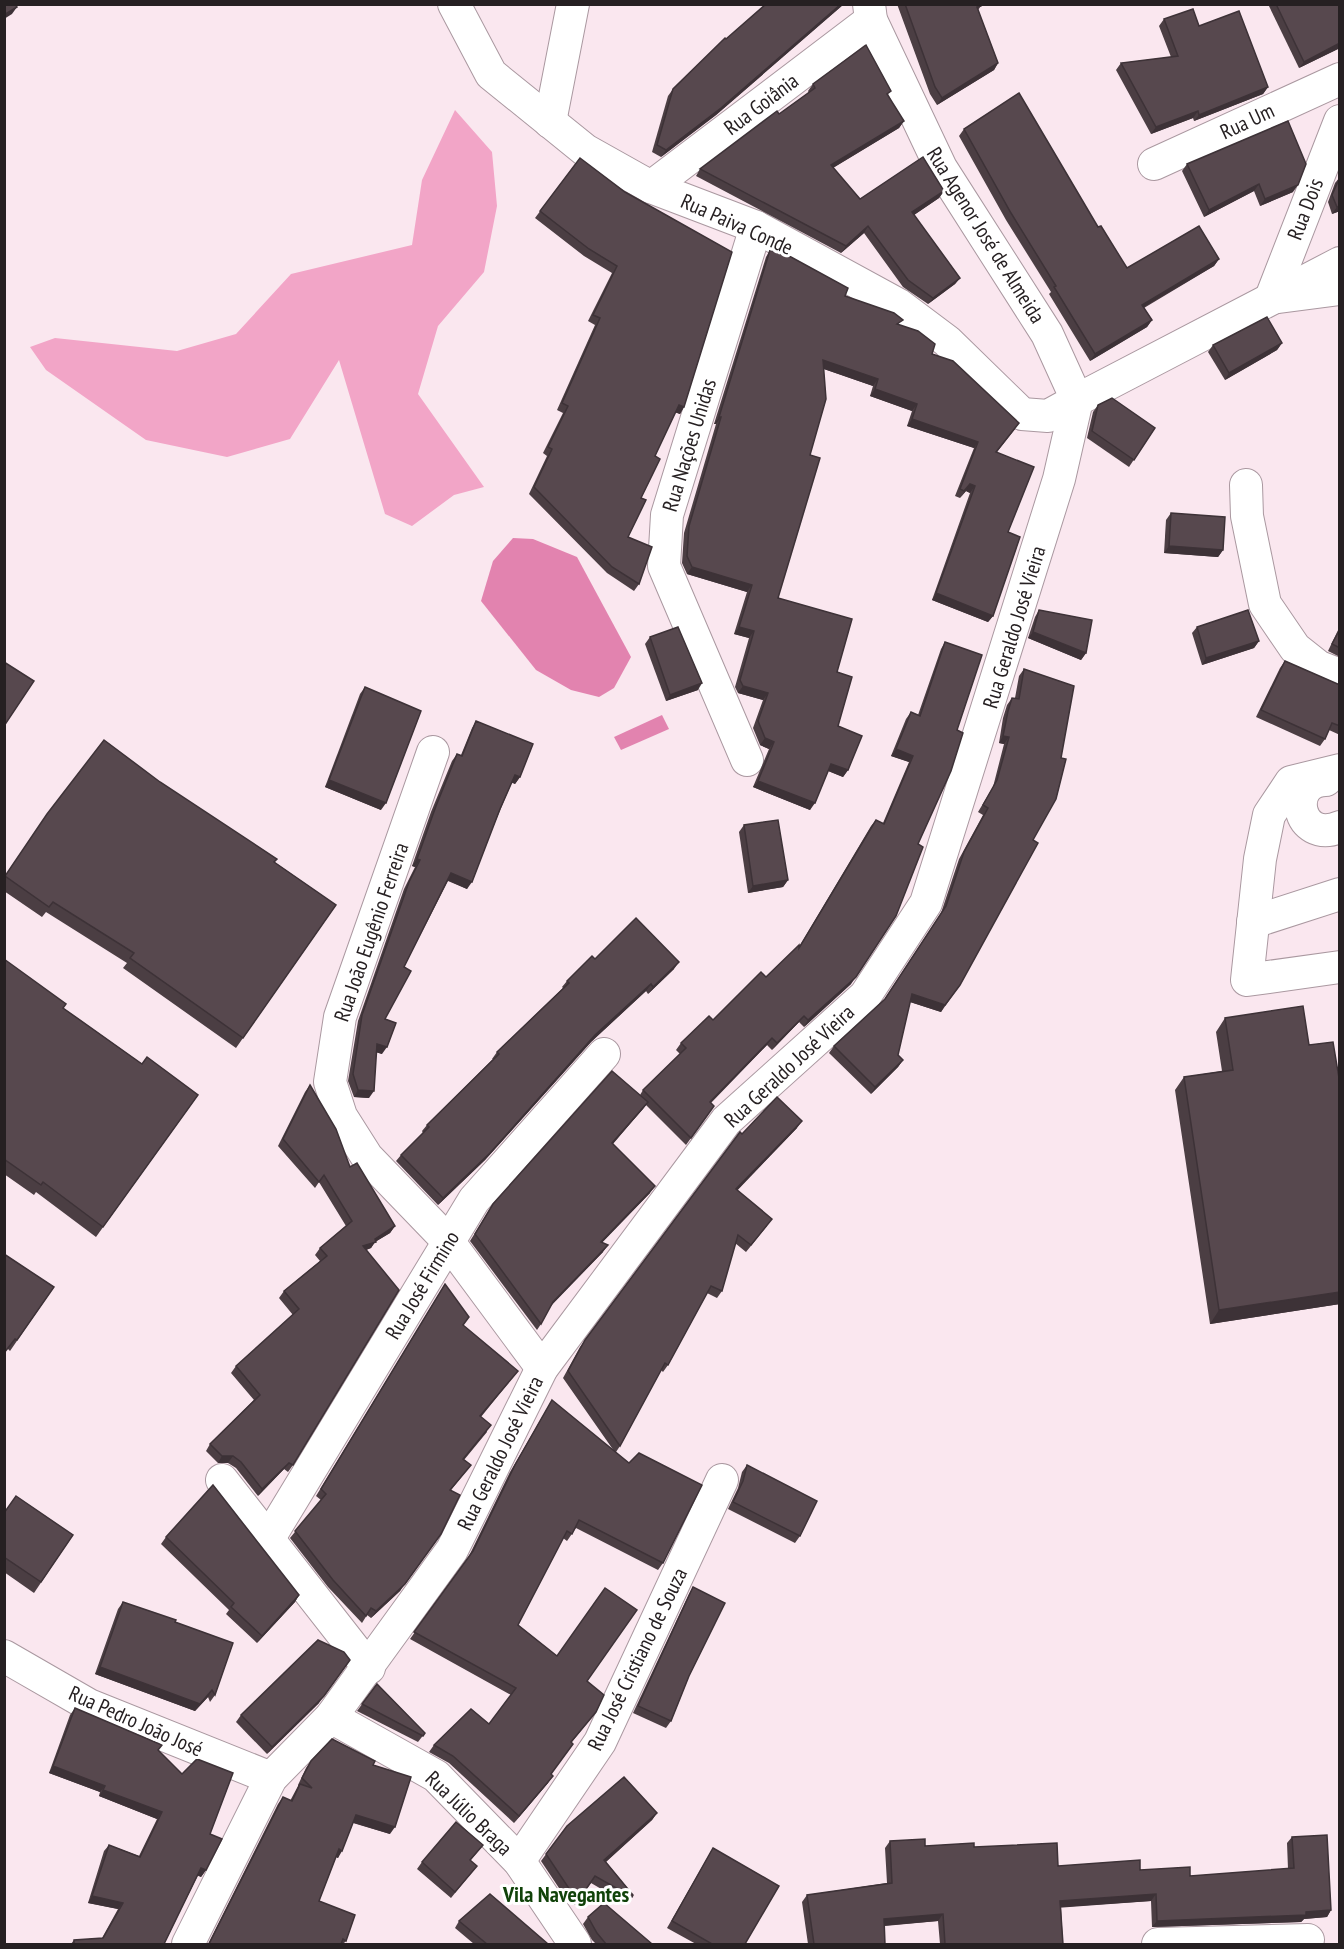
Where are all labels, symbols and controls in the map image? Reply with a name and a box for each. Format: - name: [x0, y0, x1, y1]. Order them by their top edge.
- street label: Rua Goiânia: [718, 67, 804, 141]
- street label: Rua Um: [1216, 97, 1278, 145]
- street label: Rua Agenor José de Almeida: [921, 142, 1051, 328]
- street label: Rua Dois: [1281, 174, 1329, 244]
- street label: Rua Paiva Conde: [677, 187, 797, 261]
- street label: Rua Nações Unidas: [656, 375, 722, 515]
- street label: Rua Geraldo José Vieira: [976, 543, 1052, 711]
- street label: Rua João Eugênio Ferreira: [328, 839, 414, 1025]
- street label: Rua Geraldo José Vieira: [718, 999, 860, 1133]
- street label: Rua José Firmino: [379, 1226, 465, 1344]
- street label: Rua Geraldo José Vieira: [451, 1371, 549, 1535]
- street label: Rua José Cristiano de Souza: [581, 1563, 693, 1755]
- street label: Rua Pedro João José: [65, 1679, 207, 1763]
- street label: Rua Júlio Braga: [420, 1765, 518, 1861]
- district label: Vila Navegantes: [502, 1880, 629, 1908]

